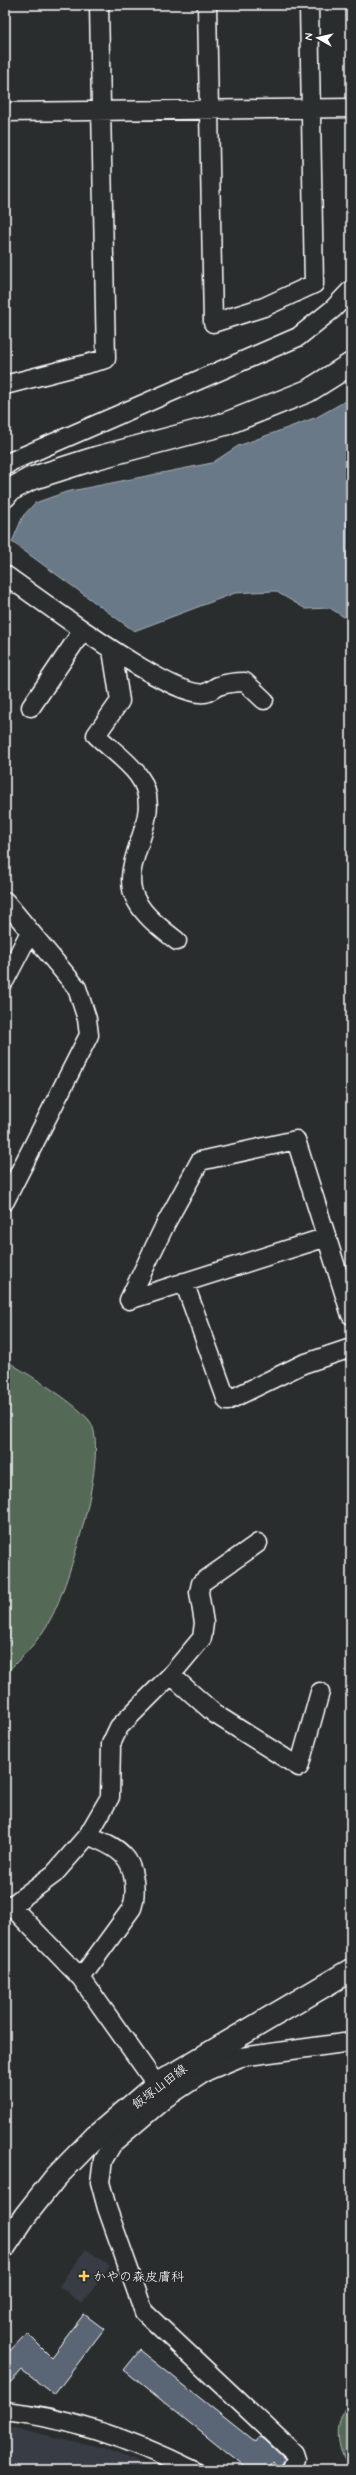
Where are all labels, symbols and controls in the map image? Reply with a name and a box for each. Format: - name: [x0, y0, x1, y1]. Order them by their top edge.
- north arrow: [298, 18, 338, 58]
- text: N: [302, 32, 317, 41]
- street label: 飯塚山田線: [129, 2060, 192, 2114]
- place label: かやの森皮膚科: [93, 2269, 184, 2286]
- marker: かやの森皮膚科: [78, 2270, 90, 2282]

